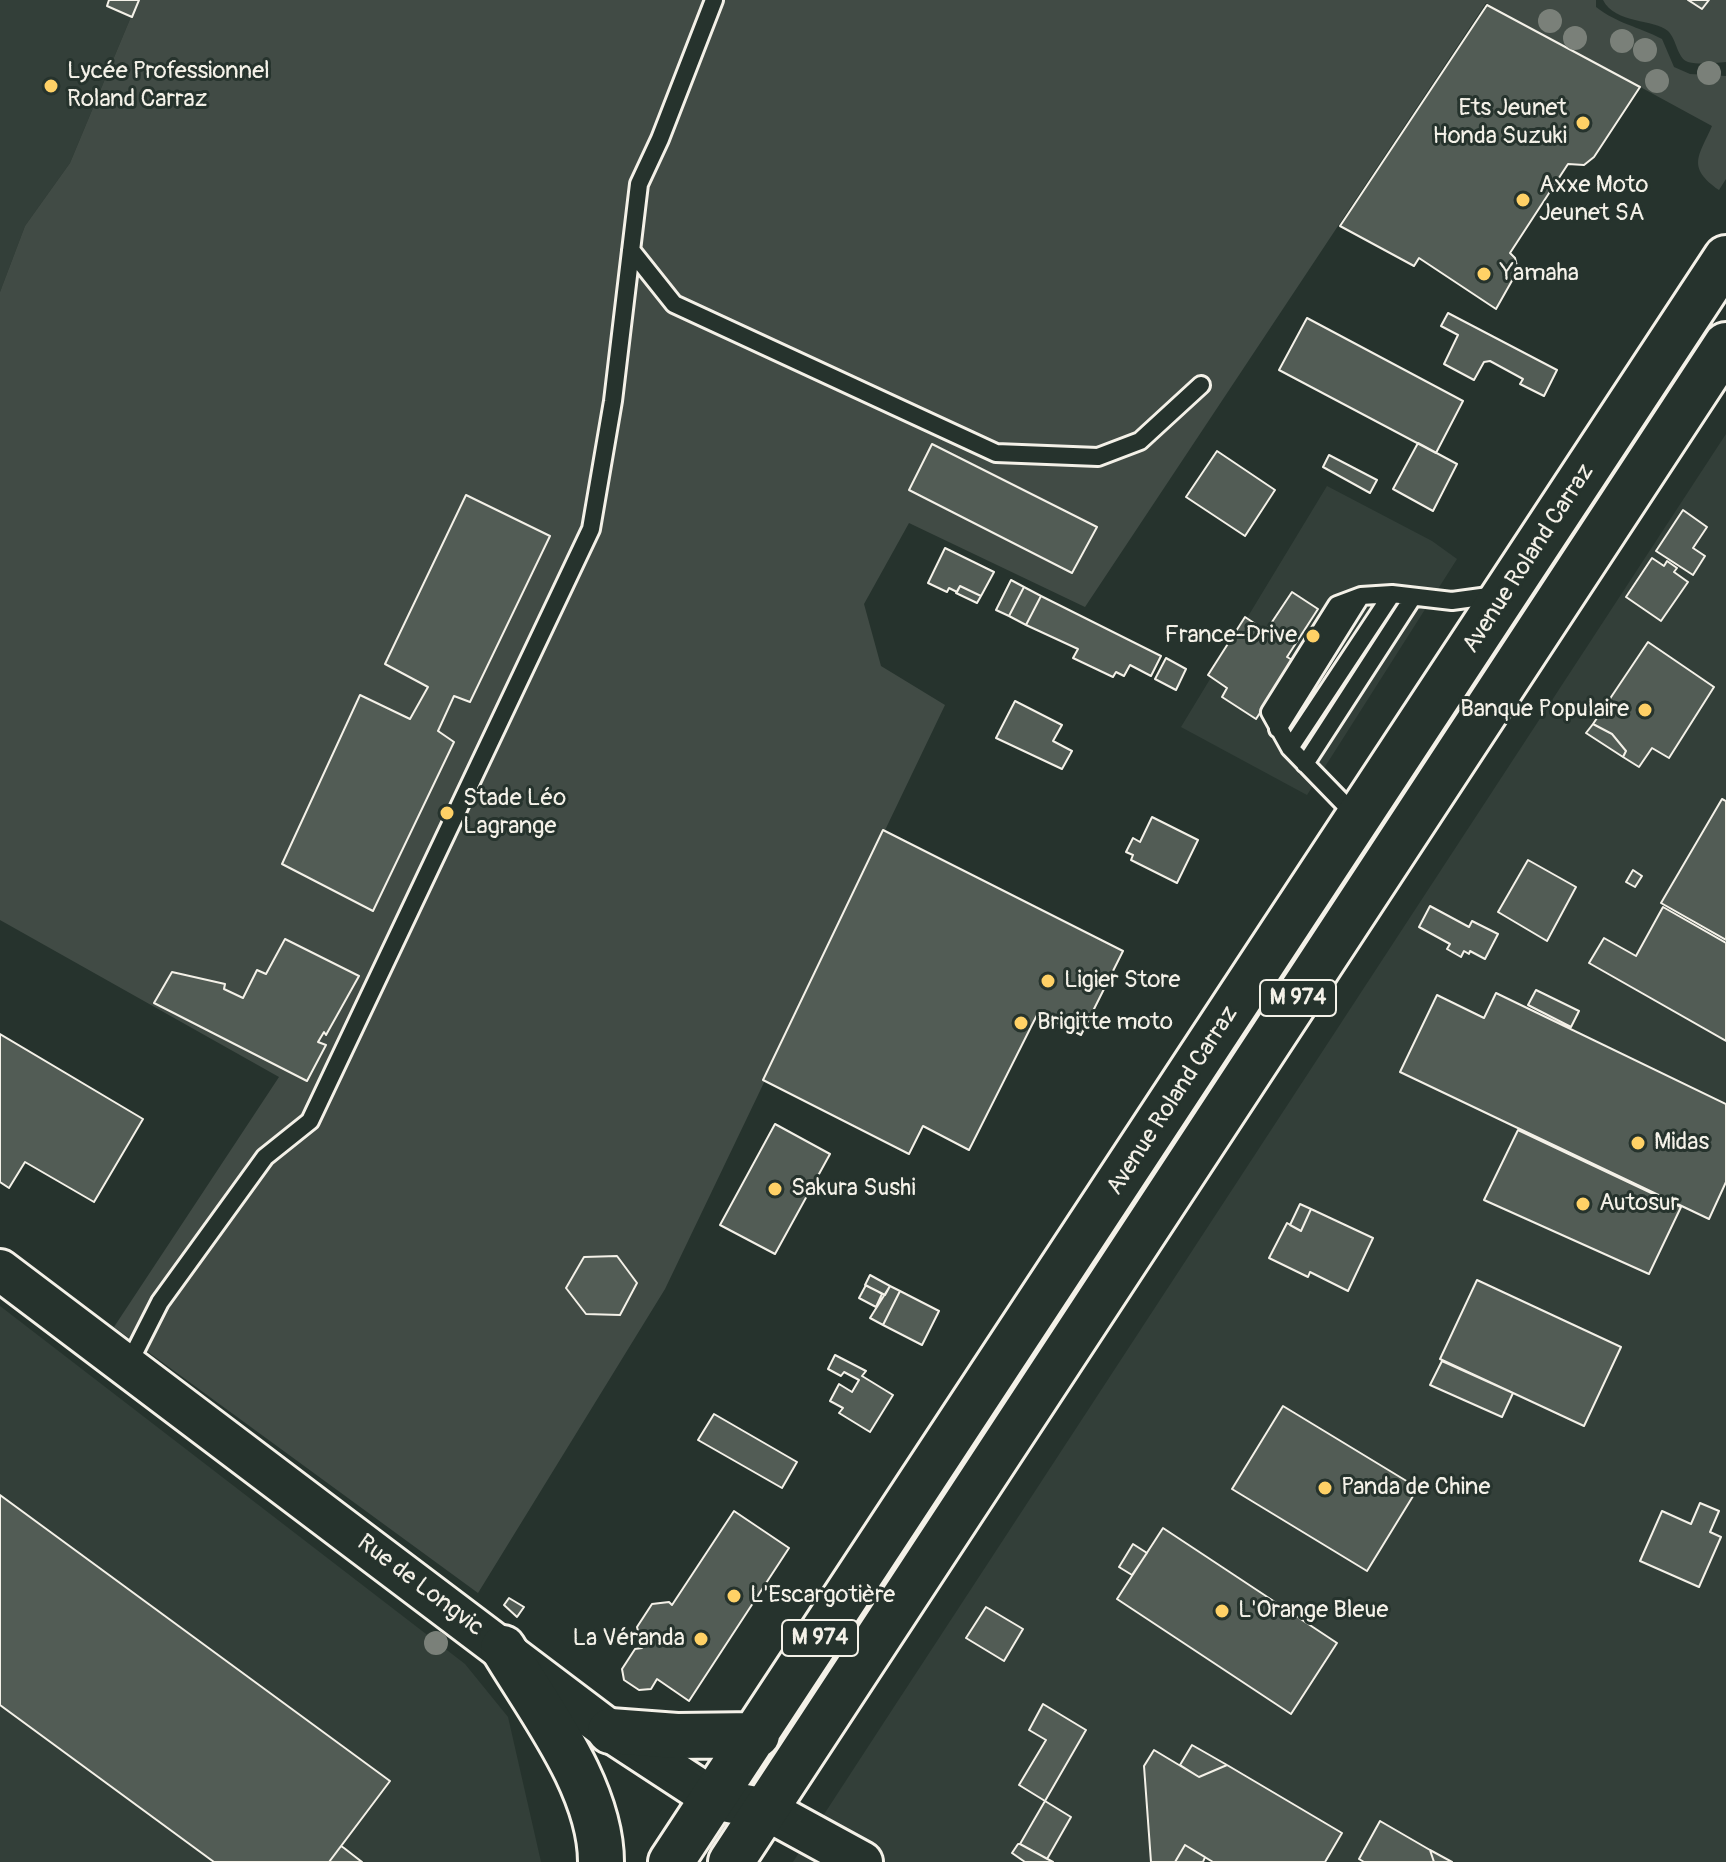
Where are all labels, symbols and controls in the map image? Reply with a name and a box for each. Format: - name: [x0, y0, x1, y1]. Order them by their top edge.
- place label: Lycée Professionnel Roland Carraz: [67, 58, 270, 114]
- marker: Lycée Professionnel Roland Carraz: [42, 77, 60, 95]
- place label: Ets Jeunet Honda Suzuki: [1433, 95, 1567, 151]
- marker: Ets Jeunet Honda Suzuki: [1574, 114, 1592, 132]
- place label: Axxe Moto Jeunet SA: [1539, 172, 1648, 228]
- marker: Axxe Moto Jeunet SA: [1514, 191, 1532, 209]
- place label: Yamaha: [1500, 260, 1579, 288]
- marker: Yamaha: [1475, 265, 1493, 283]
- street label: Avenue Roland Carraz: [1457, 459, 1601, 659]
- place label: France-Drive: [1164, 622, 1297, 650]
- marker: France-Drive: [1304, 627, 1322, 645]
- place label: Banque Populaire: [1460, 696, 1629, 724]
- marker: Banque Populaire: [1636, 701, 1654, 719]
- place label: Stade Léo Lagrange: [463, 785, 566, 841]
- marker: Stade Léo Lagrange: [438, 804, 456, 822]
- place label: Ligier Store: [1064, 967, 1180, 995]
- marker: Ligier Store: [1039, 972, 1057, 990]
- road number: M 974: [1260, 980, 1336, 1016]
- street label: Avenue Roland Carraz: [1101, 1001, 1245, 1201]
- place label: Brigitte moto: [1037, 1009, 1173, 1037]
- marker: Brigitte moto: [1012, 1014, 1030, 1032]
- place label: Midas: [1654, 1129, 1709, 1157]
- marker: Midas: [1629, 1134, 1647, 1152]
- place label: Sakura Sushi: [791, 1175, 916, 1203]
- marker: Sakura Sushi: [766, 1180, 784, 1198]
- place label: Autosur: [1599, 1190, 1679, 1218]
- marker: Autosur: [1574, 1195, 1592, 1213]
- place label: Panda de Chine: [1341, 1474, 1490, 1502]
- marker: Panda de Chine: [1316, 1479, 1334, 1497]
- street label: Rue de Longvic: [351, 1529, 489, 1643]
- place label: L'Escargotière: [750, 1582, 895, 1610]
- marker: L'Escargotière: [725, 1587, 743, 1605]
- place label: L'Orange Bleue: [1238, 1597, 1388, 1625]
- marker: L'Orange Bleue: [1213, 1602, 1231, 1620]
- road number: M 974: [782, 1620, 858, 1656]
- place label: La Véranda: [572, 1625, 685, 1653]
- marker: La Véranda: [692, 1630, 710, 1648]

